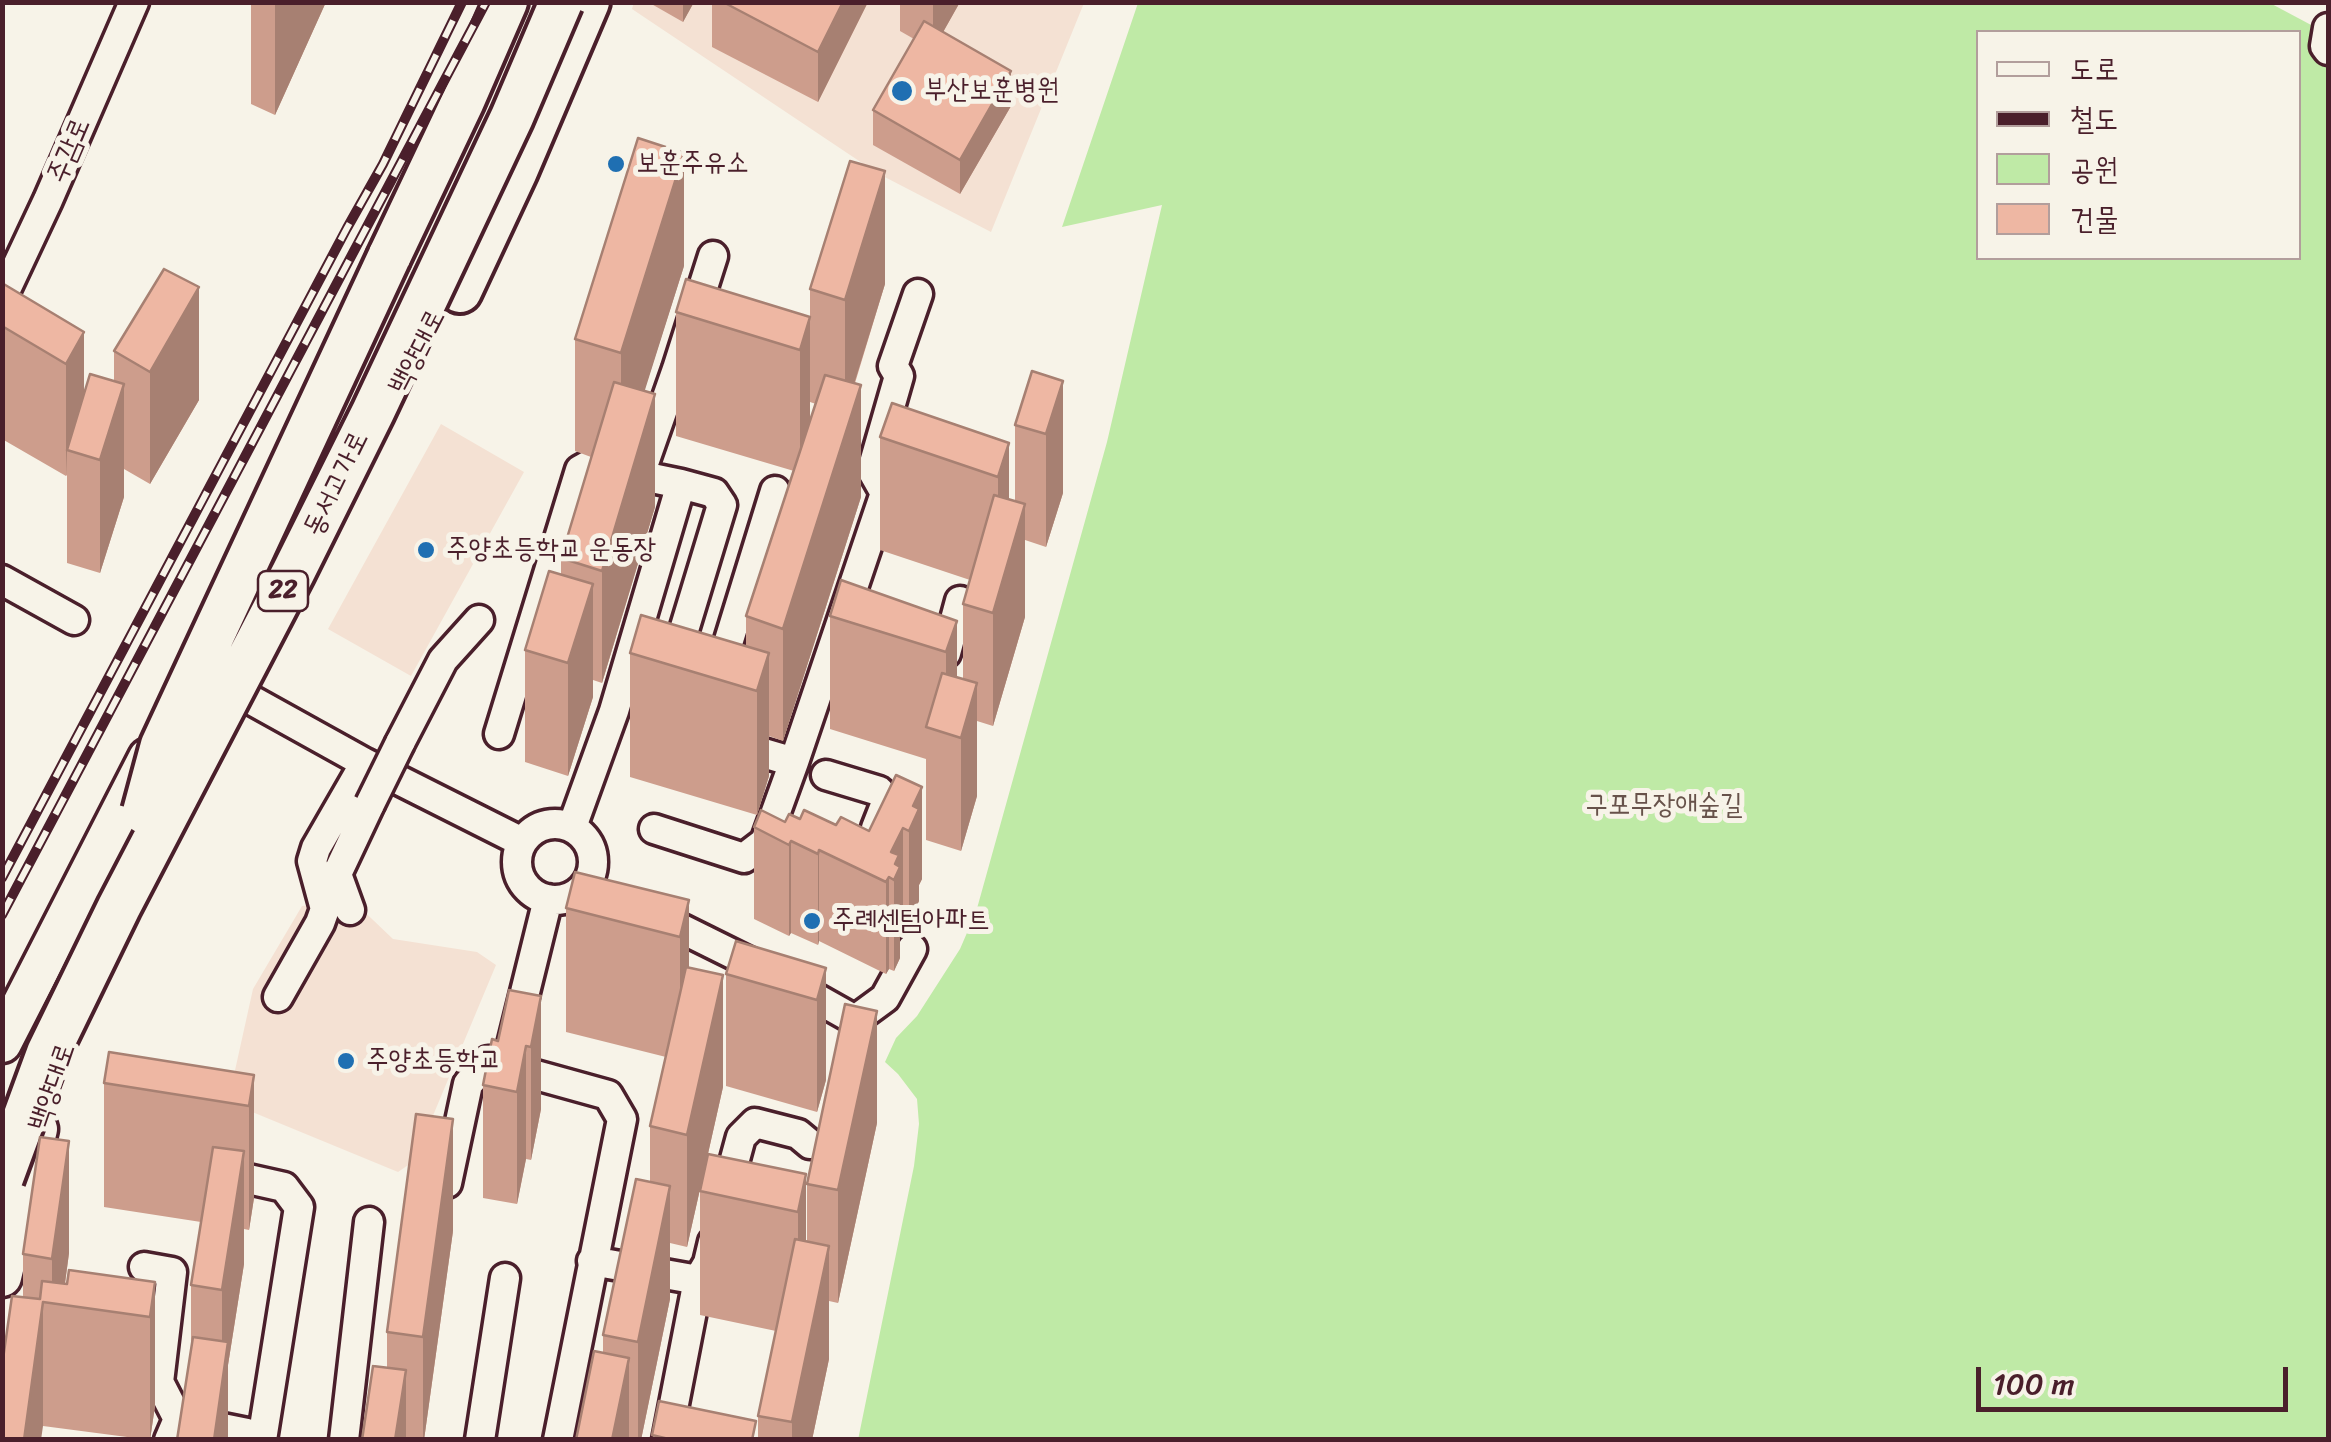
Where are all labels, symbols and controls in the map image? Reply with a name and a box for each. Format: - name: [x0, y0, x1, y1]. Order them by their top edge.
- legend: [1976, 30, 2301, 260]
- text: 도로: [2070, 42, 2118, 96]
- place label: 부산보훈병원: [924, 74, 1059, 108]
- marker: 부산보훈병원: [889, 78, 915, 104]
- text: 철도: [2070, 92, 2118, 146]
- street label: 주감로: [41, 113, 99, 189]
- text: 공원: [2070, 142, 2118, 196]
- place label: 보훈주유소: [636, 147, 749, 181]
- marker: 보훈주유소: [605, 153, 627, 175]
- text: 건물: [2070, 192, 2118, 246]
- street label: 백양대로: [383, 304, 453, 400]
- street label: 동서고가로: [297, 426, 377, 542]
- place label: 주양초등학교 운동장: [446, 533, 656, 567]
- marker: 주양초등학교 운동장: [415, 539, 437, 561]
- road number: 22: [258, 571, 308, 611]
- park label: 구포무장애숲길: [1585, 789, 1743, 823]
- place label: 주례센텀아파트: [832, 904, 990, 938]
- marker: 주례센텀아파트: [801, 910, 823, 932]
- street label: 백양대로: [22, 1039, 84, 1135]
- place label: 주양초등학교: [366, 1044, 501, 1078]
- marker: 주양초등학교: [335, 1050, 357, 1072]
- scale bar: [1981, 1347, 2294, 1409]
- text: 100 m: [1993, 1357, 2075, 1411]

